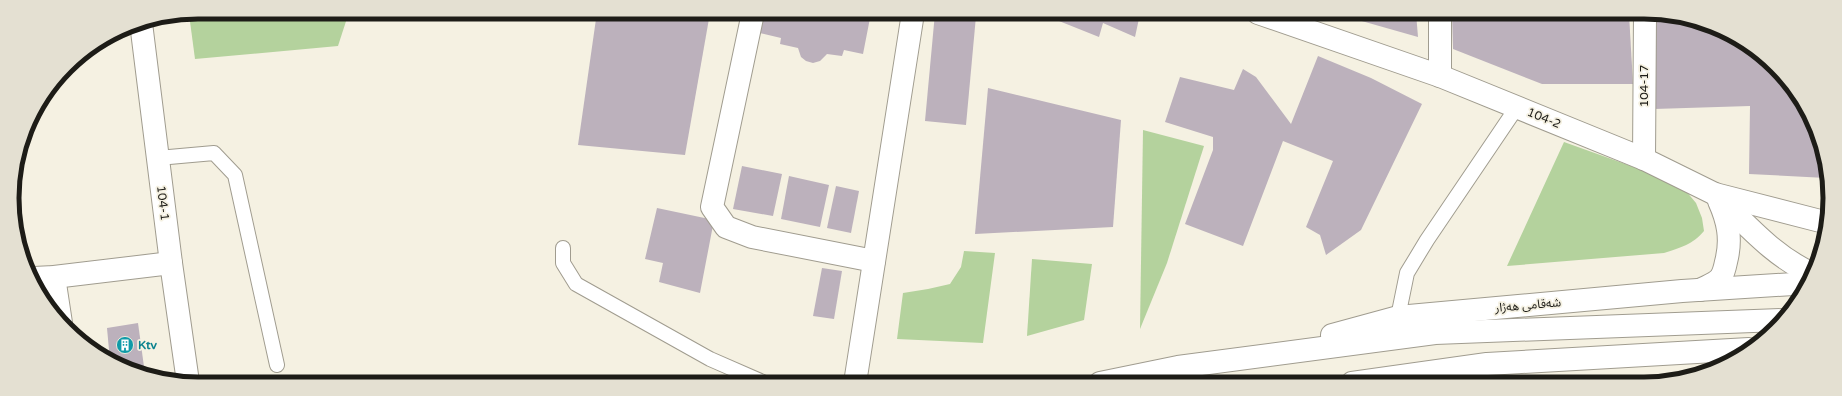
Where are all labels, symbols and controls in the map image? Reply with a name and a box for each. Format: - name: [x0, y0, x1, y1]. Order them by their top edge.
- street label: 104-17: [1637, 65, 1651, 107]
- street label: 104-2: [1525, 105, 1563, 131]
- street label: 104-1: [154, 185, 172, 221]
- street label: شەقامی هەژار: [1493, 295, 1562, 315]
- building icon: Ktv: [115, 335, 135, 355]
- place label: Ktv: [138, 338, 158, 352]

